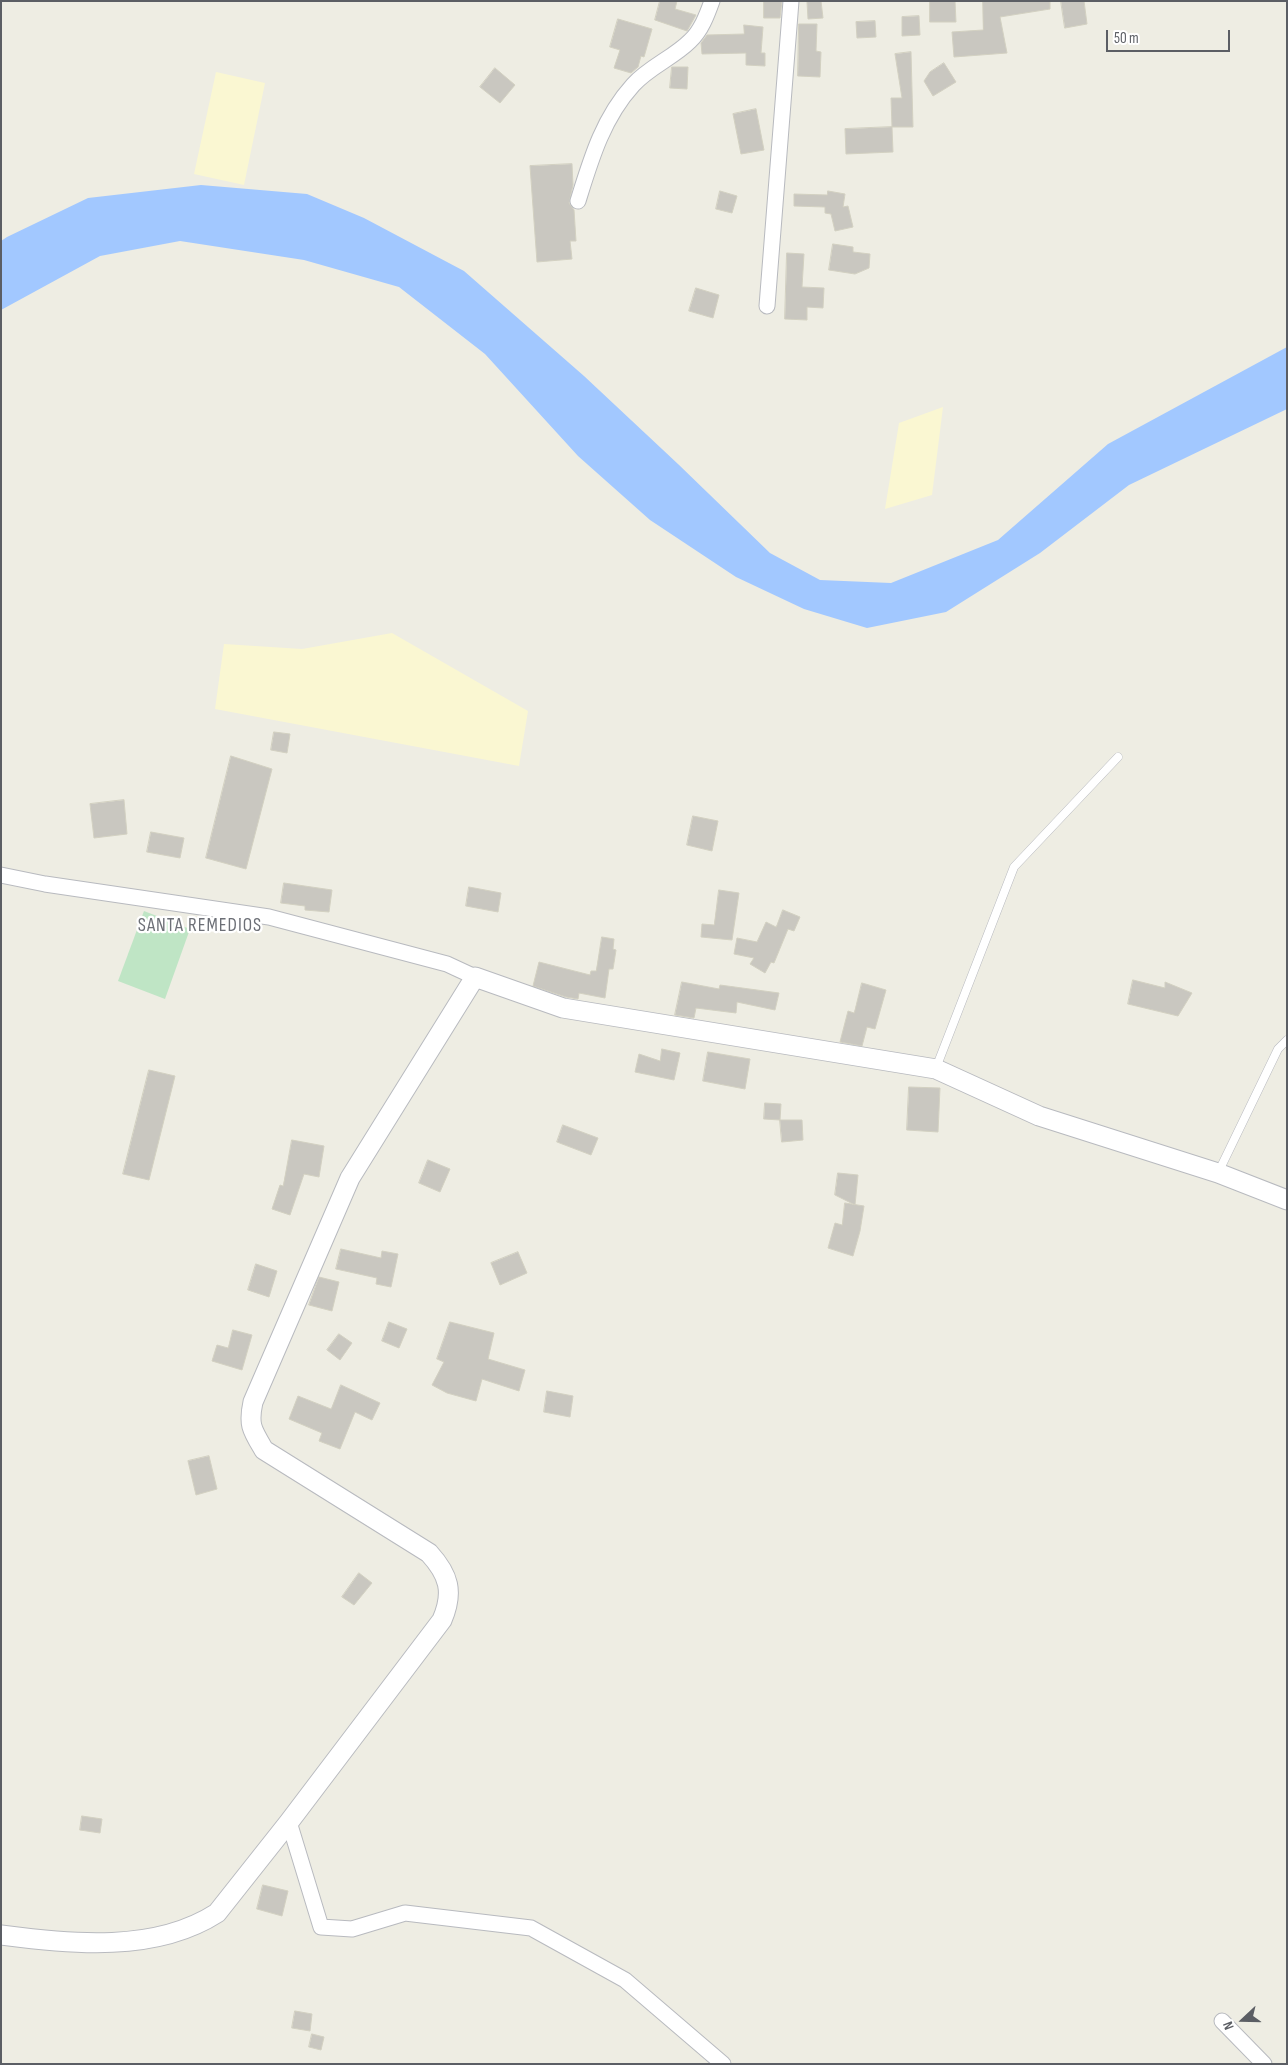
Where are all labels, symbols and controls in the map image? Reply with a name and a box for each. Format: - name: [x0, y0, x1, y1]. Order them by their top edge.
- scale bar: [1108, 20, 1232, 52]
- text: 50 m: [1114, 29, 1139, 48]
- district label: SANTA REMEDIOS: [136, 915, 264, 937]
- north arrow: [1218, 1995, 1268, 2045]
- text: N: [1219, 2019, 1238, 2032]

